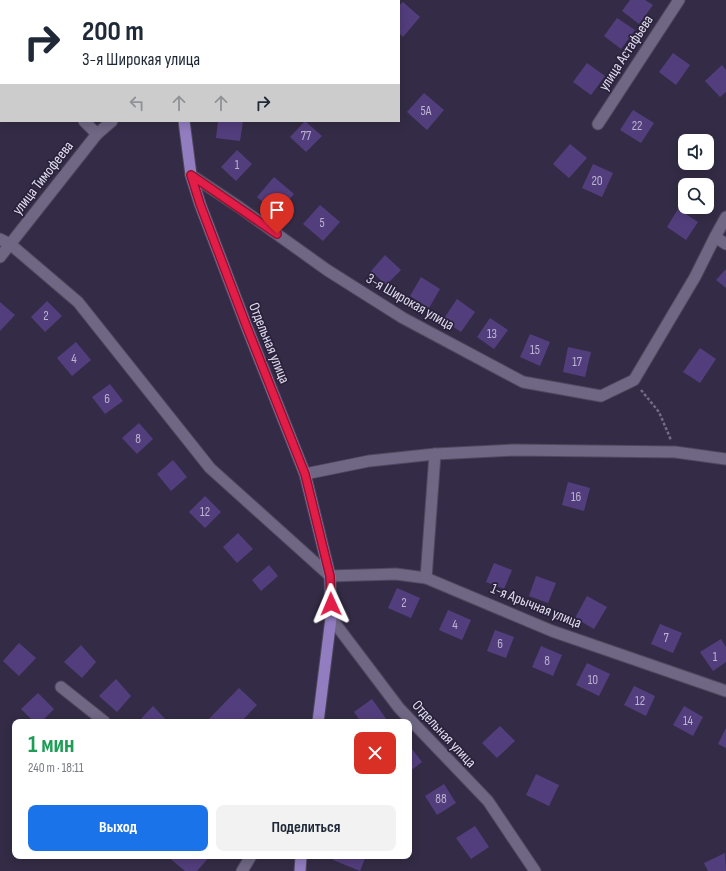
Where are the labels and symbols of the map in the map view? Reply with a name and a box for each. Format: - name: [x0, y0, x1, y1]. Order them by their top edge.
- street label: улица Астафьева: [594, 11, 658, 94]
- house number: 5А: [421, 103, 432, 119]
- house number: 22: [632, 118, 642, 134]
- house number: 77: [301, 128, 312, 144]
- street label: улица Тимофеева: [8, 137, 78, 219]
- house number: 1: [235, 157, 240, 173]
- house number: 20: [591, 173, 603, 189]
- pin: [260, 193, 294, 234]
- house number: 5: [319, 215, 325, 231]
- street label: 3-я Широкая улица: [363, 269, 458, 335]
- street label: Отдельная улица: [244, 300, 294, 387]
- house number: 2: [43, 308, 49, 324]
- house number: 13: [487, 326, 497, 342]
- house number: 15: [530, 342, 540, 358]
- house number: 4: [71, 351, 77, 367]
- house number: 17: [572, 354, 583, 370]
- house number: 6: [104, 391, 110, 407]
- house number: 8: [135, 431, 141, 447]
- house number: 16: [571, 489, 581, 505]
- house number: 12: [200, 504, 210, 520]
- street label: 1-я Арычная улица: [488, 579, 584, 633]
- position arrow: [310, 583, 352, 625]
- house number: 2: [401, 595, 407, 611]
- house number: 4: [452, 617, 458, 633]
- house number: 7: [663, 630, 669, 646]
- house number: 6: [497, 636, 503, 652]
- house number: 1: [713, 649, 718, 665]
- house number: 8: [544, 653, 550, 669]
- house number: 10: [588, 672, 598, 688]
- house number: 12: [635, 693, 645, 709]
- street label: Отдельная улица: [408, 696, 480, 772]
- house number: 14: [683, 713, 694, 729]
- house number: 88: [435, 791, 447, 807]

